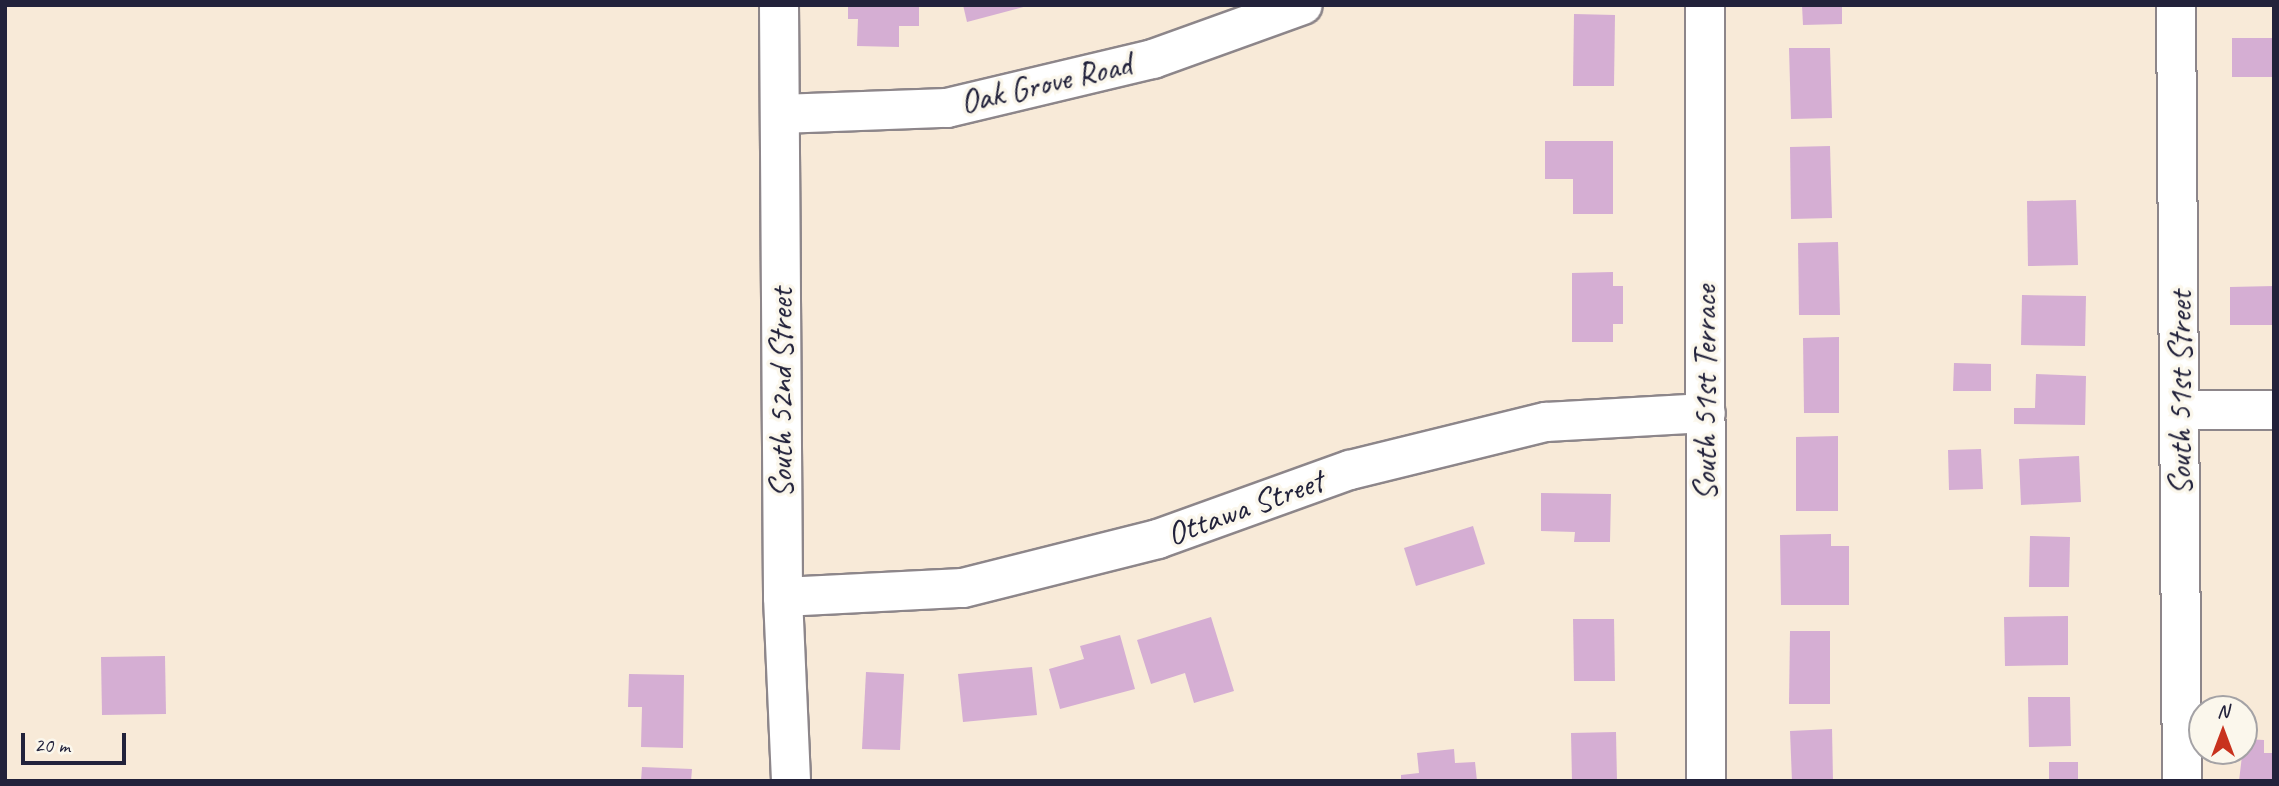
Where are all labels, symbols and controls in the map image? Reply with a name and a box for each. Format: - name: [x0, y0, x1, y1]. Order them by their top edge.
- street label: Oak Grove Road: [956, 45, 1136, 123]
- street label: South 51st Terrace: [1686, 285, 1726, 501]
- street label: South 52nd Street: [762, 288, 802, 498]
- street label: South 51st Street: [2161, 290, 2201, 496]
- street label: Ottawa Street: [1161, 461, 1329, 555]
- north arrow: [2188, 695, 2258, 765]
- text: N: [2217, 699, 2229, 723]
- scale bar: [24, 720, 130, 764]
- text: 20 m: [34, 732, 70, 758]

